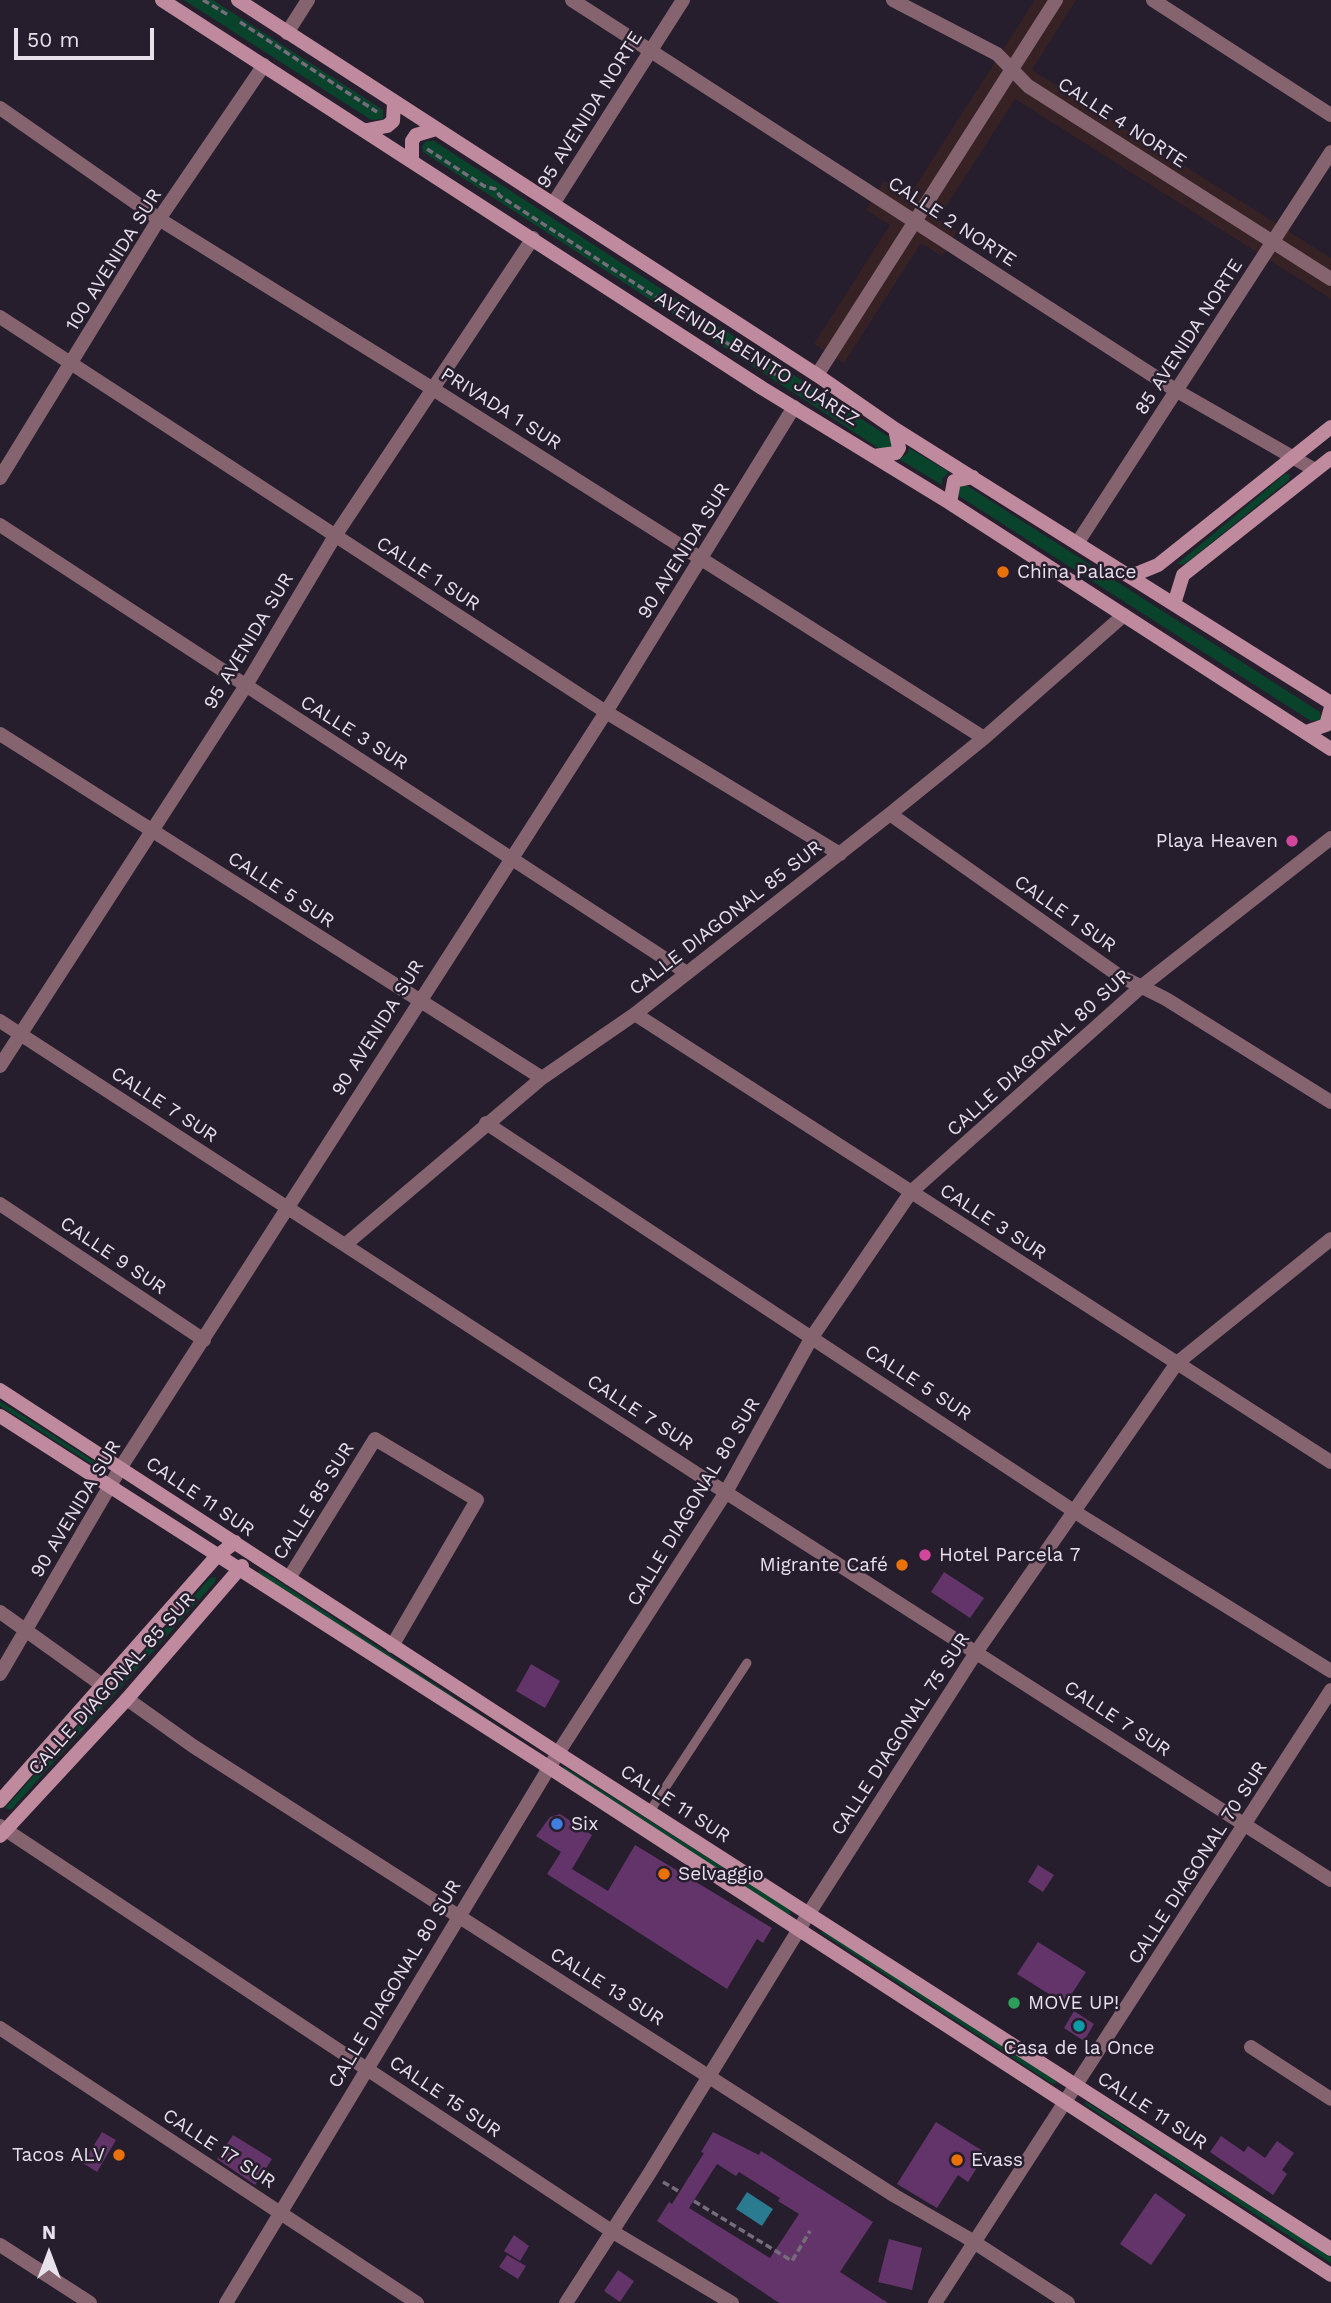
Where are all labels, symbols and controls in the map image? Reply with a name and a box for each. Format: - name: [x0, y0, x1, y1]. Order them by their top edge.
- scale bar: [18, 14, 158, 58]
- text: 50 m: [27, 27, 79, 52]
- street label: 95 AVENIDA NORTE: [532, 27, 648, 193]
- street label: CALLE 4 NORTE: [1053, 73, 1191, 173]
- street label: CALLE 2 NORTE: [884, 172, 1020, 272]
- street label: 100 AVENIDA SUR: [61, 185, 167, 335]
- street label: 85 AVENIDA NORTE: [1130, 255, 1248, 419]
- street label: AVENIDA BENITO JUÁREZ: [651, 287, 863, 431]
- street label: PRIVADA 1 SUR: [436, 363, 566, 455]
- street label: 90 AVENIDA SUR: [633, 479, 735, 623]
- street label: CALLE 1 SUR: [372, 532, 484, 616]
- place label: China Palace: [1017, 561, 1136, 583]
- marker: China Palace: [995, 564, 1011, 580]
- street label: 95 AVENIDA SUR: [199, 569, 299, 713]
- street label: CALLE 3 SUR: [296, 691, 412, 775]
- place label: Playa Heaven: [1156, 830, 1278, 852]
- marker: Playa Heaven: [1284, 833, 1300, 849]
- street label: CALLE DIAGONAL 85 SUR: [625, 836, 827, 1000]
- street label: CALLE 5 SUR: [223, 847, 339, 933]
- street label: CALLE 1 SUR: [1010, 871, 1120, 957]
- street label: 90 AVENIDA SUR: [327, 956, 429, 1100]
- street label: CALLE DIAGONAL 80 SUR: [943, 965, 1135, 1141]
- street label: CALLE 7 SUR: [107, 1062, 221, 1148]
- street label: CALLE 3 SUR: [935, 1179, 1051, 1265]
- street label: CALLE 9 SUR: [55, 1212, 171, 1300]
- street label: CALLE 5 SUR: [860, 1340, 976, 1426]
- street label: CALLE 7 SUR: [583, 1370, 697, 1456]
- street label: CALLE DIAGONAL 80 SUR: [623, 1394, 765, 1610]
- street label: 90 AVENIDA SUR: [26, 1436, 126, 1582]
- street label: CALLE 85 SUR: [269, 1438, 359, 1564]
- street label: CALLE 11 SUR: [141, 1452, 259, 1542]
- place label: Hotel Parcela 7: [939, 1544, 1080, 1566]
- marker: Hotel Parcela 7: [917, 1547, 933, 1563]
- place label: Migrante Café: [759, 1554, 888, 1576]
- marker: Migrante Café: [894, 1557, 910, 1573]
- street label: CALLE DIAGONAL 85 SUR: [24, 1588, 200, 1780]
- street label: CALLE DIAGONAL 75 SUR: [827, 1628, 975, 1840]
- street label: CALLE 7 SUR: [1060, 1676, 1174, 1762]
- street label: CALLE DIAGONAL 70 SUR: [1124, 1757, 1272, 1969]
- street label: CALLE 11 SUR: [616, 1760, 734, 1848]
- place label: Six: [571, 1813, 598, 1835]
- marker: Six: [549, 1816, 565, 1832]
- place label: Selvaggio: [678, 1863, 764, 1885]
- marker: Selvaggio: [656, 1866, 672, 1882]
- street label: CALLE DIAGONAL 80 SUR: [324, 1876, 466, 2092]
- street label: CALLE 13 SUR: [546, 1943, 668, 2031]
- place label: MOVE UP!: [1028, 1992, 1119, 2014]
- marker: MOVE UP!: [1006, 1995, 1022, 2011]
- marker: Casa de la Once: [1071, 2018, 1087, 2034]
- place label: Casa de la Once: [1004, 2037, 1154, 2059]
- street label: CALLE 15 SUR: [385, 2051, 505, 2143]
- street label: CALLE 11 SUR: [1093, 2067, 1211, 2155]
- street label: CALLE 17 SUR: [158, 2104, 280, 2194]
- place label: Tacos ALV: [12, 2144, 105, 2166]
- marker: Tacos ALV: [111, 2147, 127, 2163]
- place label: Evass: [971, 2149, 1023, 2171]
- marker: Evass: [949, 2152, 965, 2168]
- north arrow: [14, 2219, 84, 2289]
- text: N: [42, 2221, 56, 2244]

